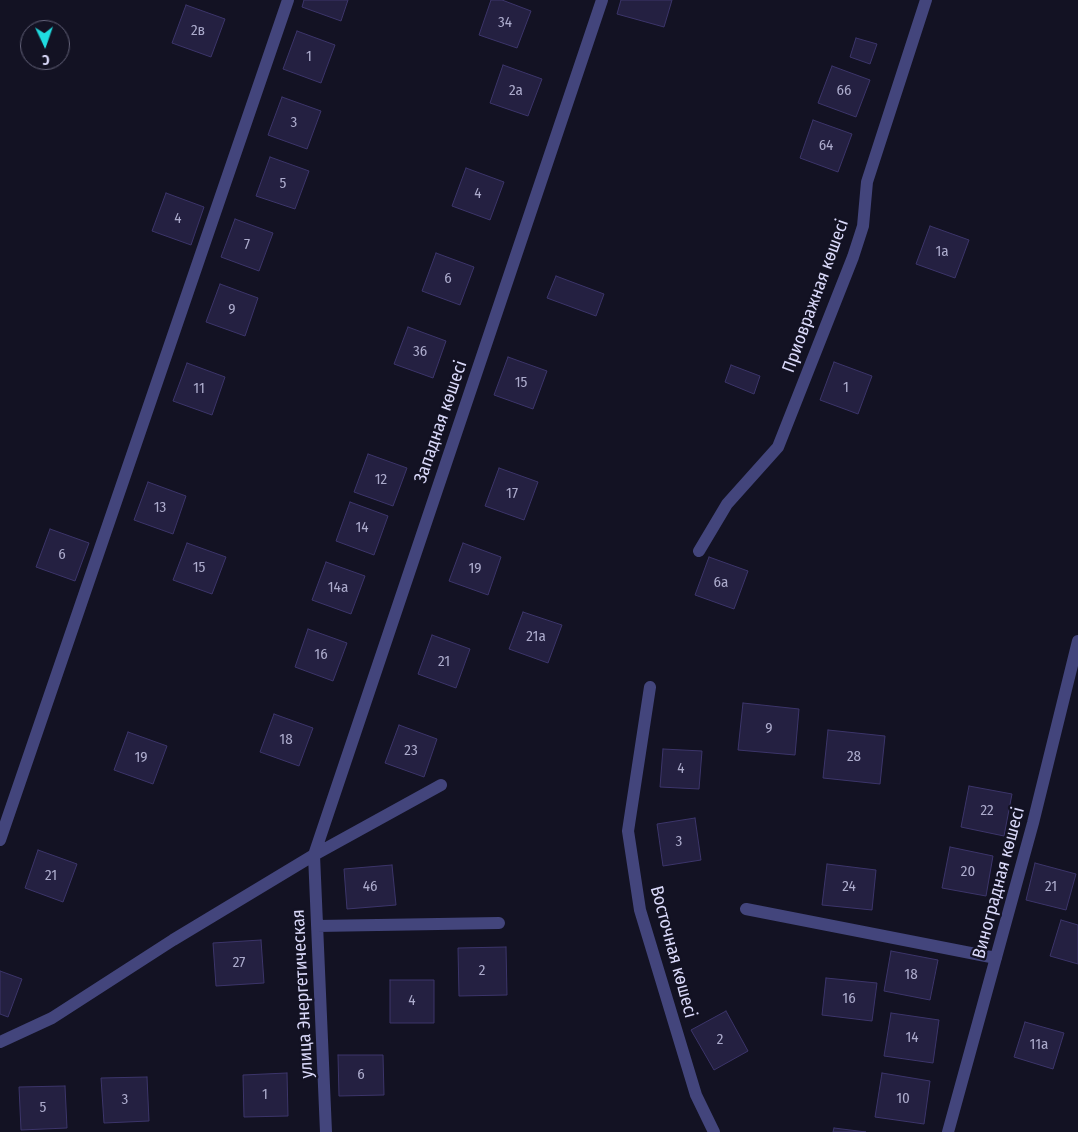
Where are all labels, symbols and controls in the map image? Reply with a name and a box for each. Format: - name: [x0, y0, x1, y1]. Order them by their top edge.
- house number: 34: [498, 14, 512, 32]
- north arrow: [20, 20, 70, 70]
- house number: 2в: [191, 22, 205, 40]
- house number: 1: [306, 48, 312, 66]
- text: С: [42, 51, 50, 68]
- house number: 2а: [509, 82, 523, 100]
- house number: 66: [837, 82, 851, 100]
- house number: 3: [291, 114, 297, 132]
- house number: 64: [819, 137, 833, 155]
- house number: 5: [280, 175, 286, 193]
- house number: 4: [474, 185, 482, 203]
- house number: 4: [174, 210, 182, 228]
- street label: Приовражная көшесі: [778, 216, 854, 376]
- house number: 7: [244, 236, 250, 254]
- house number: 1а: [935, 243, 949, 261]
- house number: 6: [444, 270, 452, 288]
- house number: 9: [228, 301, 236, 319]
- house number: 36: [413, 343, 427, 361]
- street label: Западная көшесі: [410, 358, 472, 486]
- house number: 15: [515, 374, 527, 392]
- house number: 1: [843, 379, 849, 397]
- house number: 11: [193, 380, 205, 398]
- house number: 12: [375, 471, 387, 489]
- house number: 17: [506, 485, 518, 503]
- house number: 13: [154, 499, 166, 517]
- house number: 14: [355, 519, 369, 537]
- house number: 6: [58, 546, 66, 564]
- house number: 15: [193, 559, 205, 577]
- house number: 19: [468, 560, 482, 578]
- house number: 6а: [714, 574, 728, 592]
- house number: 14а: [328, 579, 348, 597]
- house number: 21а: [526, 628, 546, 646]
- house number: 16: [314, 646, 328, 664]
- house number: 21: [438, 653, 450, 671]
- house number: 9: [765, 720, 773, 738]
- house number: 18: [279, 731, 293, 749]
- house number: 23: [404, 742, 418, 760]
- house number: 28: [847, 748, 861, 766]
- house number: 19: [134, 749, 148, 767]
- house number: 4: [677, 760, 685, 778]
- house number: 22: [980, 802, 994, 820]
- street label: Виноградная көшесі: [968, 805, 1030, 961]
- house number: 3: [676, 833, 682, 851]
- house number: 20: [961, 863, 975, 881]
- house number: 21: [45, 867, 57, 885]
- house number: 46: [363, 878, 377, 896]
- house number: 24: [842, 878, 856, 896]
- house number: 21: [1045, 878, 1057, 896]
- street label: Восточная көшесі: [645, 884, 701, 1020]
- street label: улица Энергетическая: [288, 909, 318, 1079]
- house number: 27: [233, 954, 245, 972]
- house number: 2: [479, 962, 485, 980]
- house number: 18: [904, 966, 918, 984]
- house number: 16: [842, 990, 856, 1008]
- house number: 4: [408, 992, 416, 1010]
- house number: 14: [905, 1029, 919, 1047]
- house number: 2: [717, 1031, 723, 1049]
- house number: 11а: [1030, 1036, 1048, 1054]
- house number: 6: [357, 1066, 365, 1084]
- house number: 1: [262, 1086, 268, 1104]
- house number: 10: [896, 1090, 910, 1108]
- house number: 3: [122, 1091, 128, 1109]
- house number: 5: [40, 1099, 46, 1117]

